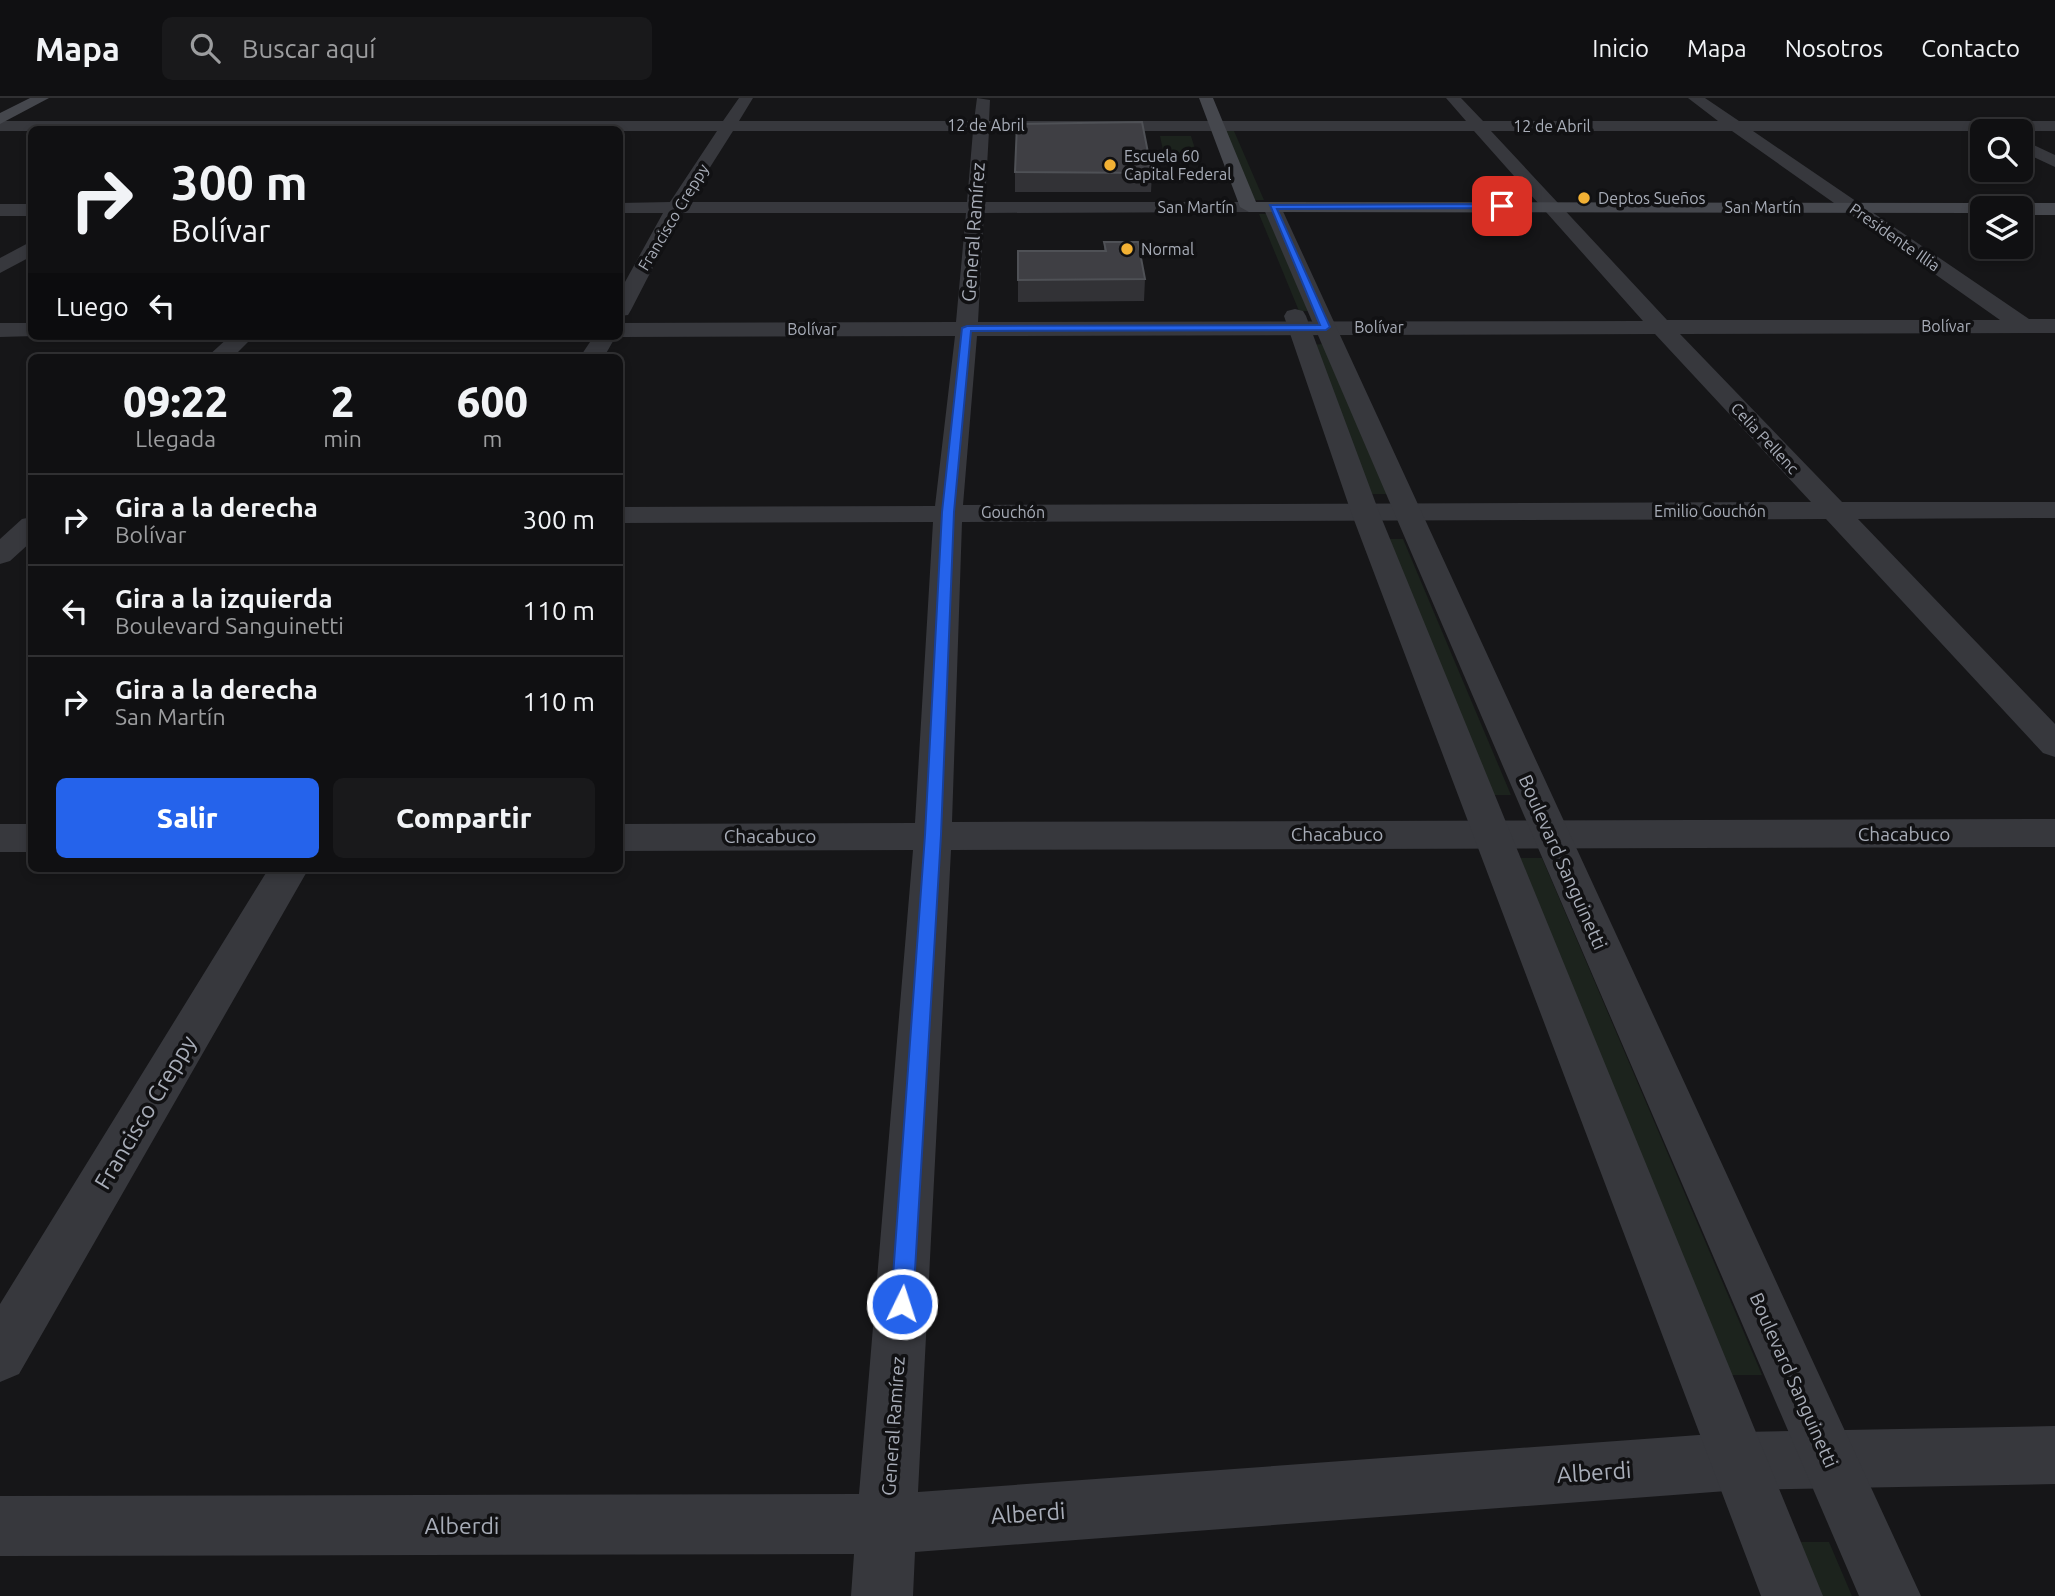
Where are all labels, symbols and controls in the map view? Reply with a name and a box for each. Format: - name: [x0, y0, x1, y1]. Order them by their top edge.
- search box: [162, 17, 652, 80]
- icon: search: [186, 29, 224, 67]
- text: Mapa: [35, 30, 120, 67]
- text: Buscar aquí: [242, 34, 376, 63]
- text: Inicio: [1592, 35, 1649, 62]
- text: Mapa: [1687, 35, 1747, 62]
- text: Nosotros: [1785, 35, 1883, 62]
- text: Contacto: [1921, 35, 2020, 62]
- street label: 12 de Abril: [947, 116, 1025, 134]
- street label: 12 de Abril: [1513, 117, 1591, 135]
- map controls: [1970, 119, 2033, 259]
- button: search: [1970, 119, 2033, 182]
- place label: Escuela 60 Capital Federal: [1124, 147, 1232, 183]
- icon: right: [56, 154, 147, 245]
- text: 300 m: [171, 154, 308, 209]
- marker: Escuela 60 Capital Federal: [1102, 157, 1118, 173]
- street label: Francisco Creppy: [634, 160, 712, 274]
- street label: General Ramírez: [957, 161, 989, 302]
- pin: [1472, 176, 1532, 236]
- icon: arrive: [1483, 187, 1521, 225]
- place label: Deptos Sueños: [1598, 189, 1706, 207]
- marker: Deptos Sueños: [1576, 190, 1592, 206]
- button: layers: [1970, 196, 2033, 259]
- street label: San Martín: [1158, 198, 1234, 216]
- street label: San Martín: [1725, 198, 1801, 216]
- street label: Presidente Illia: [1846, 199, 1944, 275]
- text: Bolívar: [171, 212, 270, 248]
- place label: Normal: [1141, 240, 1194, 258]
- marker: Normal: [1119, 241, 1135, 257]
- icon: left: [143, 287, 181, 325]
- text: Luego: [56, 292, 129, 321]
- street label: Bolívar: [1921, 317, 1971, 335]
- street label: Bolívar: [1354, 318, 1404, 336]
- street label: Bolívar: [787, 320, 837, 338]
- text: 09:22: [123, 378, 228, 425]
- text: 2: [331, 378, 354, 425]
- text: 600: [457, 378, 528, 425]
- street label: Celia Pellenc: [1728, 399, 1803, 478]
- text: Llegada: [135, 426, 216, 451]
- text: min: [323, 426, 362, 451]
- text: m: [482, 426, 502, 451]
- text: Gira a la derecha: [115, 493, 318, 522]
- icon: right: [56, 501, 94, 539]
- street label: Emilio Gouchón: [1654, 502, 1766, 520]
- street label: Gouchón: [981, 503, 1045, 521]
- text: 300 m: [523, 505, 595, 534]
- text: Bolívar: [115, 522, 186, 547]
- text: Gira a la izquierda: [115, 584, 333, 613]
- icon: left: [56, 592, 94, 630]
- text: 110 m: [523, 596, 595, 625]
- text: Boulevard Sanguinetti: [115, 613, 344, 638]
- text: Gira a la derecha: [115, 675, 318, 704]
- icon: right: [56, 683, 94, 721]
- text: 110 m: [523, 687, 595, 716]
- text: San Martín: [115, 704, 226, 729]
- street label: Boulevard Sanguinetti: [1515, 771, 1611, 953]
- button: Salir: [56, 778, 319, 858]
- button: Compartir: [333, 778, 595, 858]
- street label: Chacabuco: [1291, 823, 1383, 845]
- street label: Chacabuco: [1858, 823, 1950, 845]
- street label: Chacabuco: [724, 825, 816, 847]
- street label: Francisco Creppy: [89, 1031, 201, 1193]
- position arrow: [865, 1267, 939, 1341]
- street label: Boulevard Sanguinetti: [1746, 1289, 1842, 1471]
- street label: General Ramírez: [877, 1355, 909, 1496]
- street label: Alberdi: [1556, 1457, 1632, 1487]
- street label: Alberdi: [990, 1498, 1066, 1528]
- street label: Alberdi: [425, 1513, 499, 1538]

